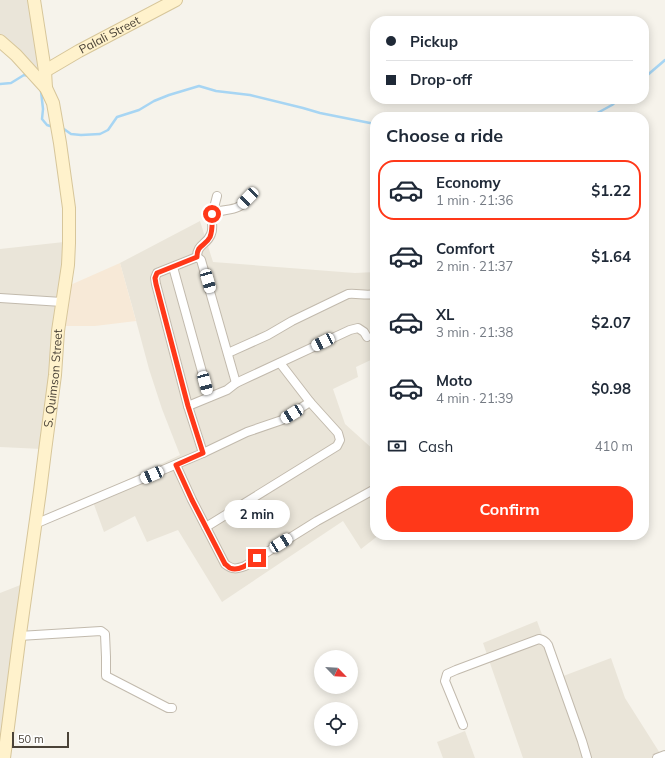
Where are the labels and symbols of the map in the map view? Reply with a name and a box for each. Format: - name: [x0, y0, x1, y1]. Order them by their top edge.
- street label: Palali Street: [76, 12, 142, 57]
- car: [235, 185, 261, 211]
- route start: [203, 205, 221, 223]
- car: [199, 268, 217, 294]
- street label: S. Quimson Street: [40, 328, 65, 428]
- car: [310, 331, 336, 353]
- car: [196, 370, 214, 396]
- car: [279, 403, 305, 425]
- car: [139, 465, 165, 485]
- callout: 2 min: [224, 500, 290, 528]
- car: [268, 532, 294, 554]
- route end: [248, 549, 266, 567]
- north arrow: [314, 650, 358, 694]
- scale bar: [12, 730, 69, 749]

